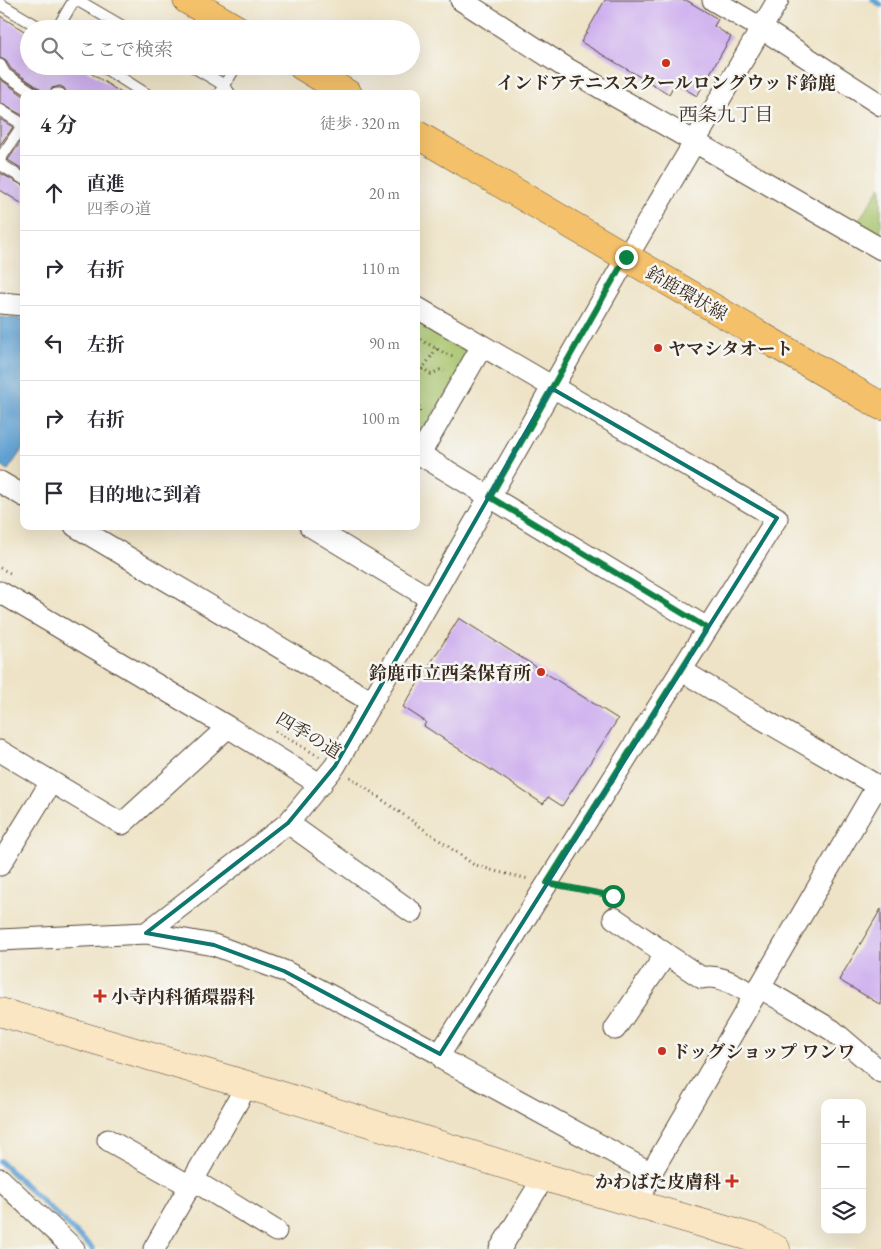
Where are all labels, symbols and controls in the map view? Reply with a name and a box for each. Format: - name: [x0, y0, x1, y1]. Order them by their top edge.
- search box: [20, 20, 420, 75]
- icon: search: [38, 34, 66, 62]
- text: ここで検索: [78, 37, 173, 62]
- marker: インドアテニススクールロングウッド鈴鹿: [660, 57, 672, 69]
- place label: インドアテニススクールロングウッド鈴鹿: [496, 71, 836, 94]
- district label: 西条九丁目: [678, 102, 774, 127]
- text: 4 分: [40, 111, 77, 138]
- text: 徒歩 · 320 m: [320, 113, 400, 134]
- text: 直進: [87, 171, 125, 196]
- icon: ahead: [40, 179, 68, 207]
- text: 20 m: [369, 183, 400, 204]
- text: 四季の道: [87, 198, 151, 219]
- route end: [615, 246, 638, 269]
- icon: right: [40, 254, 68, 282]
- text: 右折: [87, 257, 125, 282]
- text: 110 m: [361, 258, 400, 279]
- street label: 鈴鹿環状線: [642, 261, 732, 325]
- icon: left: [40, 329, 68, 357]
- text: 左折: [87, 332, 125, 357]
- text: 90 m: [369, 333, 400, 354]
- place label: ヤマシタオート: [668, 337, 793, 360]
- marker: ヤマシタオート: [652, 342, 664, 354]
- icon: right: [40, 404, 68, 432]
- text: 右折: [87, 407, 125, 432]
- text: 100 m: [361, 408, 400, 429]
- icon: arrive: [40, 479, 68, 507]
- text: 目的地に到着: [87, 482, 201, 507]
- place label: 鈴鹿市立西条保育所: [369, 661, 531, 684]
- marker: 鈴鹿市立西条保育所: [535, 666, 547, 678]
- street label: 四季の道: [272, 707, 346, 763]
- route start: [602, 885, 625, 908]
- place label: 小寺内科循環器科: [111, 985, 255, 1008]
- marker: 小寺内科循環器科: [93, 989, 107, 1003]
- place label: ドッグショップ ワンワ: [672, 1040, 855, 1063]
- marker: ドッグショップ ワンワ: [656, 1045, 668, 1057]
- map controls: [821, 1099, 866, 1234]
- button: +: [821, 1099, 866, 1144]
- button: −: [821, 1144, 866, 1189]
- place label: かわばた皮膚科: [595, 1170, 721, 1193]
- marker: かわばた皮膚科: [725, 1174, 739, 1188]
- button: layers: [821, 1189, 866, 1234]

